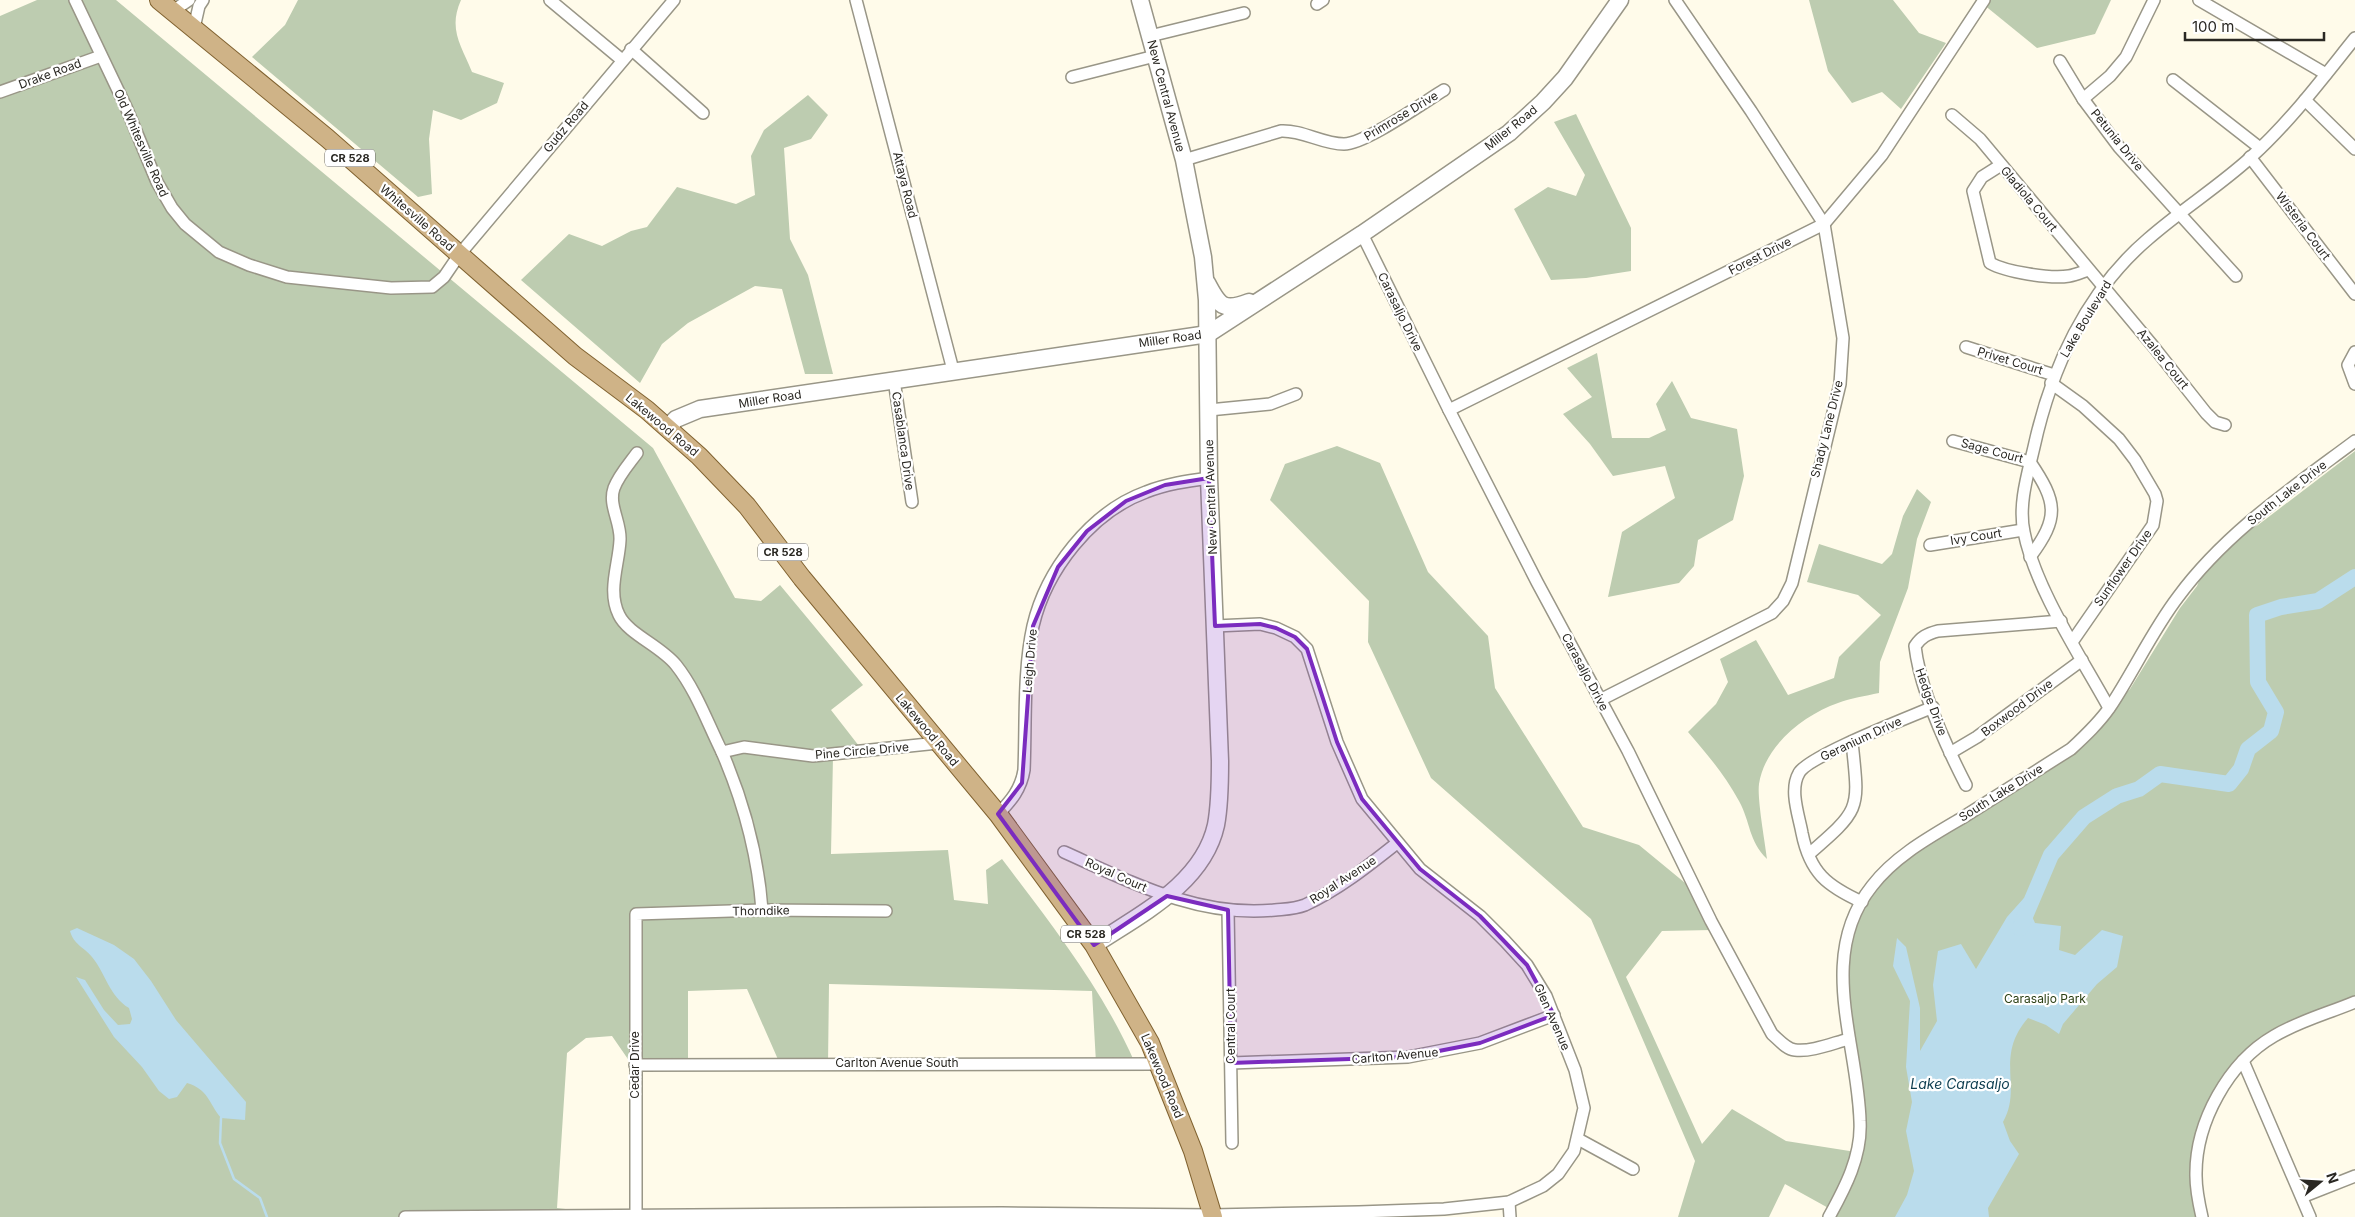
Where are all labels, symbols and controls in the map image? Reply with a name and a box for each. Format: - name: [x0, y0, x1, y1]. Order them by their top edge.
- scale bar: [2185, 10, 2324, 42]
- text: 100 m: [2192, 17, 2234, 36]
- street label: New Central Avenue: [1144, 38, 1189, 154]
- street label: Drake Road: [16, 55, 83, 92]
- street label: Old Whitesville Road: [111, 87, 172, 199]
- street label: Primrose Drive: [1361, 88, 1441, 144]
- street label: Gudz Road: [540, 98, 591, 155]
- street label: Miller Road: [1481, 102, 1540, 153]
- street label: Petunia Drive: [2088, 106, 2147, 174]
- road number: CR 528: [325, 150, 375, 167]
- street label: Attaya Road: [890, 150, 921, 220]
- street label: Gladiola Court: [1998, 163, 2061, 234]
- street label: Whitesville Road: [377, 181, 458, 254]
- street label: Wisteria Court: [2273, 189, 2334, 263]
- street label: Forest Drive: [1726, 233, 1794, 278]
- street label: Carasaljo Drive: [1375, 270, 1426, 354]
- street label: Lake Boulevard: [2057, 278, 2114, 360]
- street label: Azalea Court: [2134, 325, 2192, 392]
- street label: Miller Road: [1137, 327, 1202, 350]
- street label: Privet Court: [1976, 343, 2045, 378]
- street label: Shady Lane Drive: [1807, 379, 1846, 479]
- street label: Miller Road: [737, 386, 802, 411]
- street label: Lakewood Road: [623, 390, 702, 459]
- street label: Casablanca Drive: [889, 391, 918, 491]
- street label: Sage Court: [1959, 435, 2025, 466]
- street label: New Central Avenue: [1201, 439, 1220, 555]
- street label: South Lake Drive: [2244, 457, 2329, 528]
- street label: Ivy Court: [1949, 525, 2003, 548]
- street label: Sunflower Drive: [2090, 526, 2155, 609]
- road number: CR 528: [758, 544, 808, 560]
- street label: Leigh Drive: [1019, 628, 1040, 694]
- street label: Carasaljo Drive: [1559, 630, 1612, 713]
- street label: Hedge Drive: [1912, 666, 1951, 738]
- street label: Boxwood Drive: [1978, 676, 2055, 739]
- street label: Lakewood Road: [893, 690, 962, 769]
- street label: Geranium Drive: [1818, 713, 1904, 764]
- street label: Pine Circle Drive: [815, 739, 909, 762]
- street label: South Lake Drive: [1956, 761, 2046, 824]
- street label: Royal Avenue: [1307, 852, 1379, 907]
- street label: Royal Court: [1083, 854, 1149, 895]
- street label: Thorndike: [732, 903, 790, 918]
- road number: CR 528: [1061, 926, 1111, 942]
- street label: Glen Avenue: [1531, 981, 1574, 1052]
- street label: Central Court: [1223, 988, 1238, 1064]
- park label: Carasaljo Park: [2004, 991, 2086, 1006]
- street label: Cedar Drive: [627, 1031, 642, 1099]
- street label: Lakewood Road: [1138, 1031, 1187, 1120]
- street label: Carlton Avenue: [1351, 1044, 1439, 1067]
- street label: Carlton Avenue South: [835, 1055, 959, 1070]
- water label: Lake Carasaljo: [1910, 1075, 2010, 1092]
- north arrow: [2295, 1157, 2345, 1207]
- text: N: [2323, 1170, 2343, 1186]

